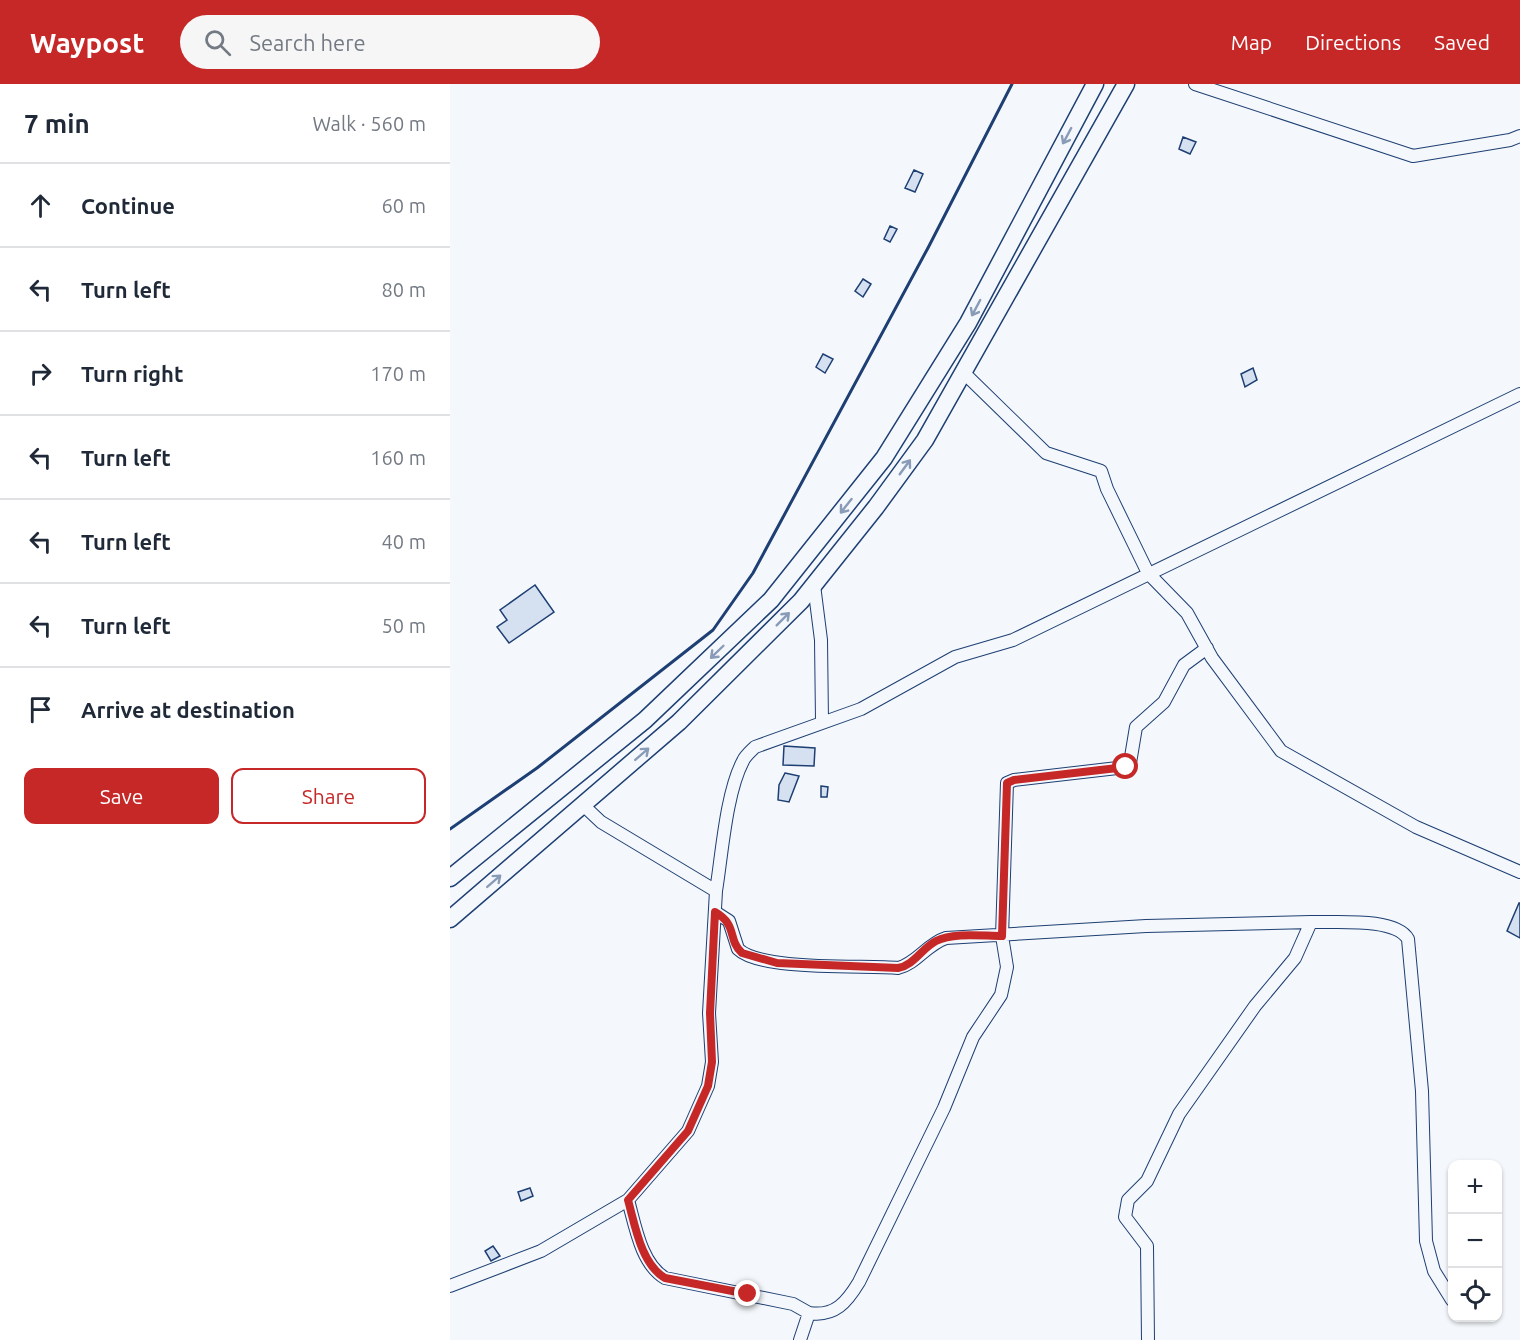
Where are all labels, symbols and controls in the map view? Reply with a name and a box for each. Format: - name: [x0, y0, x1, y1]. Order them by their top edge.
- search box: [180, 15, 600, 69]
- icon: search: [201, 26, 234, 59]
- text: Waypost: [30, 27, 144, 58]
- text: Search here: [249, 30, 366, 55]
- text: Map: [1231, 30, 1272, 54]
- text: Directions: [1305, 30, 1401, 54]
- text: Saved: [1434, 30, 1490, 54]
- text: 7 min: [24, 109, 90, 138]
- text: Walk · 560 m: [313, 112, 426, 135]
- one-way arrow: [1061, 126, 1072, 144]
- icon: ahead: [24, 189, 57, 222]
- text: Continue: [81, 193, 175, 218]
- text: 60 m: [382, 194, 426, 217]
- icon: left: [24, 273, 57, 306]
- text: Turn left: [81, 277, 171, 302]
- text: 80 m: [382, 278, 426, 301]
- one-way arrow: [970, 299, 982, 316]
- icon: right: [24, 357, 57, 390]
- text: Turn right: [81, 361, 183, 386]
- text: 170 m: [370, 362, 426, 385]
- icon: left: [24, 441, 57, 474]
- text: Turn left: [81, 445, 171, 470]
- text: 160 m: [370, 446, 426, 469]
- one-way arrow: [899, 459, 911, 475]
- one-way arrow: [840, 498, 853, 514]
- icon: left: [24, 525, 57, 558]
- text: Turn left: [81, 529, 171, 554]
- text: 40 m: [382, 530, 426, 553]
- icon: left: [24, 609, 57, 642]
- one-way arrow: [776, 611, 791, 626]
- text: Turn left: [81, 613, 171, 638]
- text: 50 m: [382, 614, 426, 637]
- one-way arrow: [710, 644, 725, 659]
- icon: arrive: [24, 693, 57, 726]
- text: Arrive at destination: [81, 697, 295, 722]
- one-way arrow: [634, 747, 650, 760]
- route start: [1112, 753, 1138, 779]
- button: Save: [24, 768, 219, 824]
- button: Share: [231, 768, 426, 824]
- one-way arrow: [486, 874, 502, 887]
- map controls: [1448, 1160, 1502, 1322]
- button: +: [1448, 1160, 1502, 1214]
- button: −: [1448, 1214, 1502, 1268]
- button: locate: [1448, 1268, 1502, 1322]
- route end: [734, 1280, 760, 1306]

